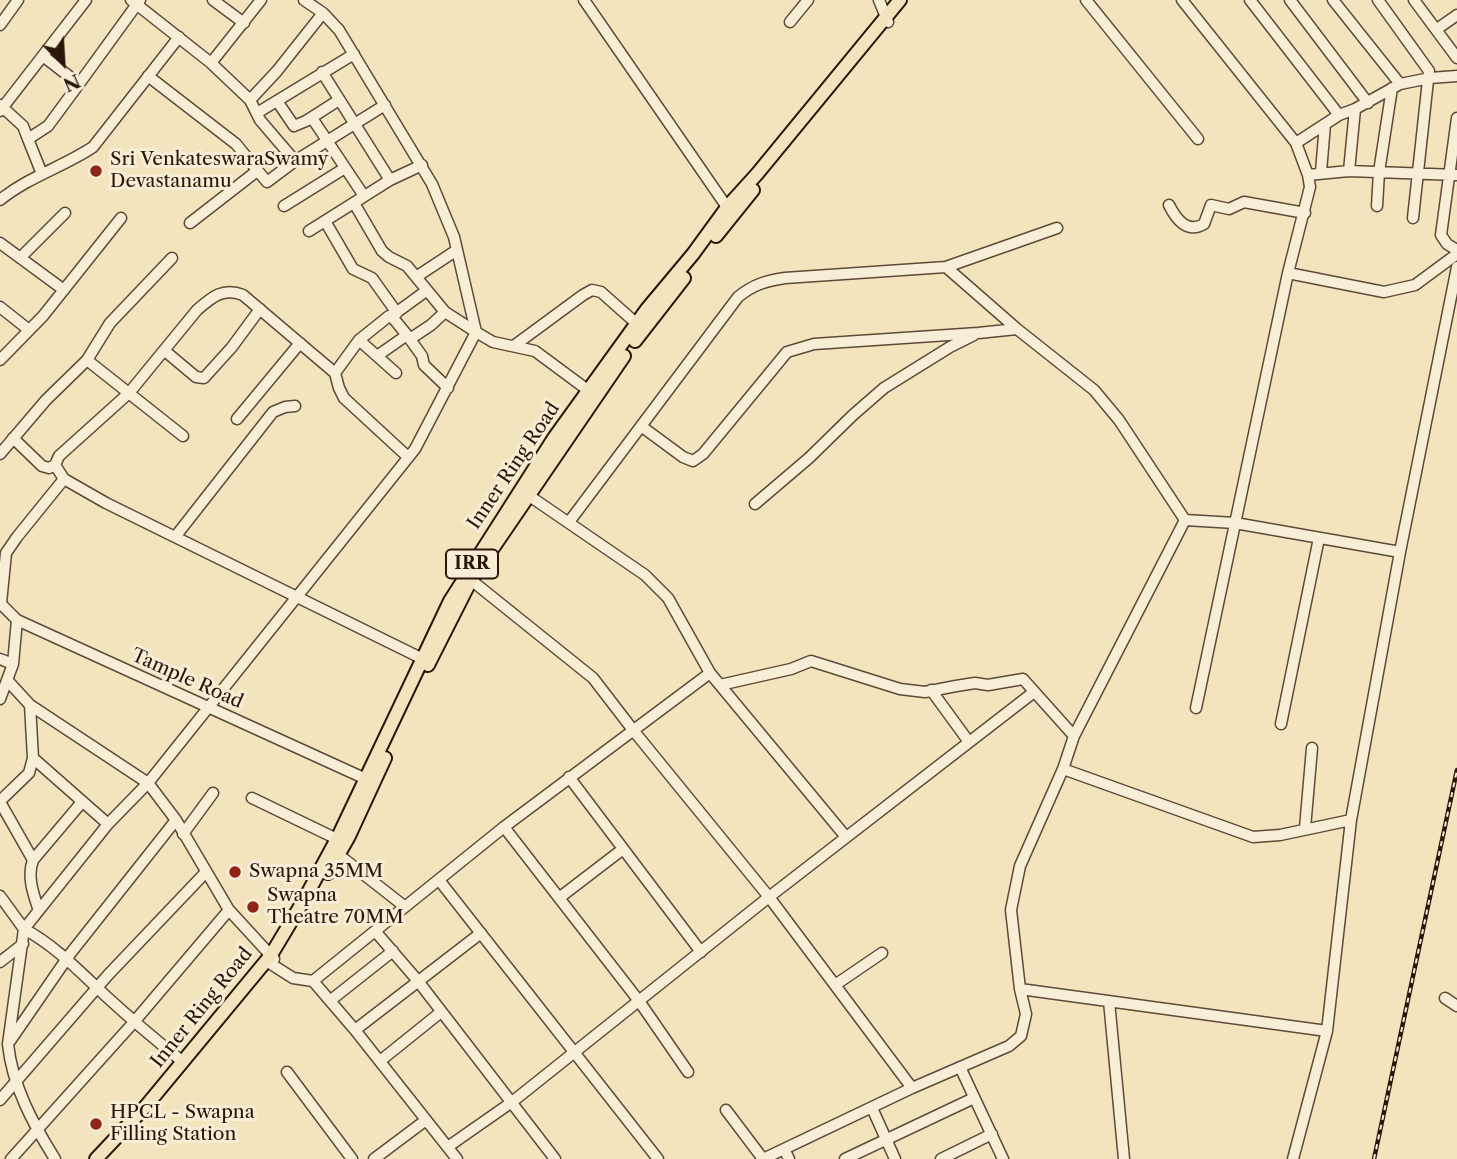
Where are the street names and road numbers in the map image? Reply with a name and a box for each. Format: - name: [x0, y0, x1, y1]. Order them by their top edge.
- street label: Inner Ring Road: [463, 398, 565, 534]
- road number: IRR: [446, 550, 498, 578]
- street label: Tample Road: [127, 644, 247, 714]
- street label: Inner Ring Road: [146, 943, 258, 1073]

